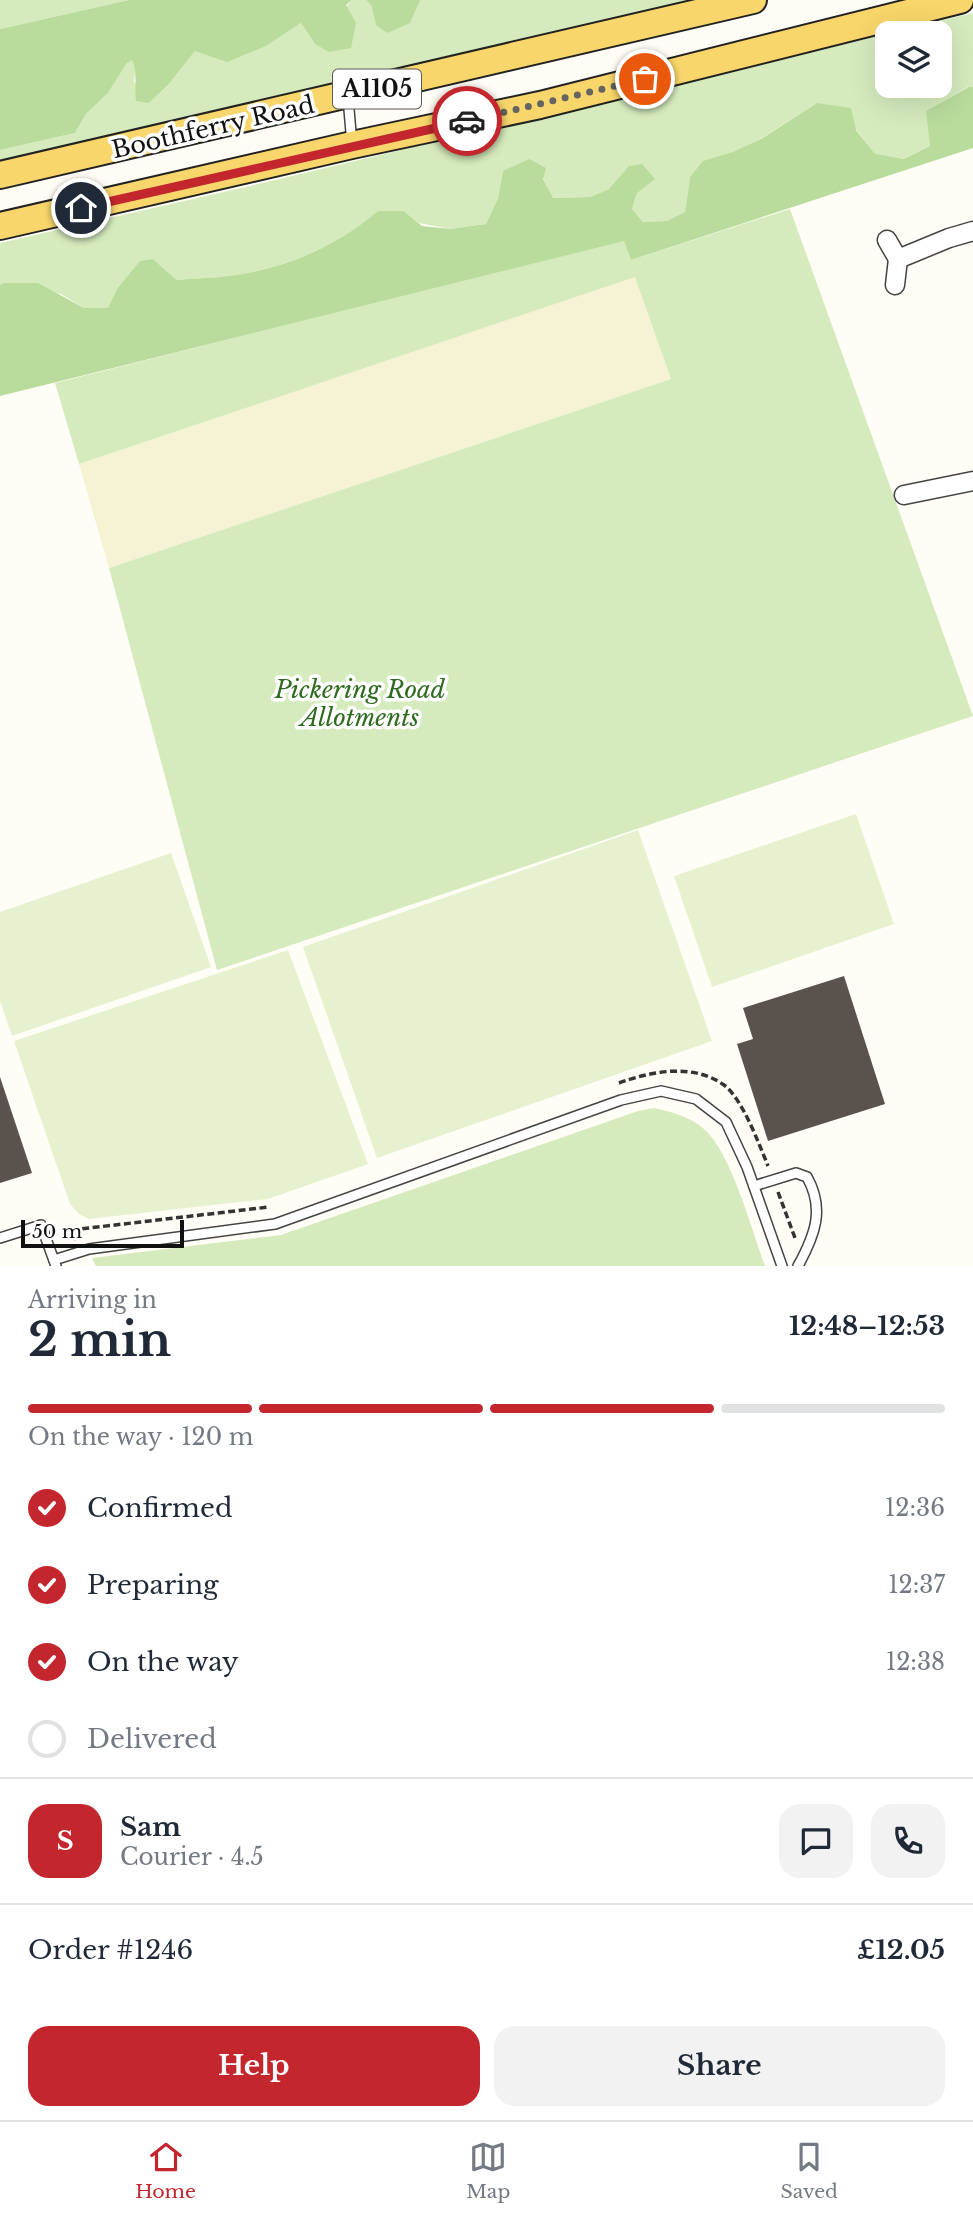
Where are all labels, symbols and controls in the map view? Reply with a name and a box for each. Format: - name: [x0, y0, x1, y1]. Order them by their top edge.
- map controls: [875, 21, 952, 98]
- button: layers: [875, 21, 952, 98]
- pin: [615, 49, 675, 109]
- icon: bag: [626, 60, 664, 98]
- road number: A1105: [333, 69, 421, 108]
- courier: [432, 86, 502, 156]
- street label: Boothferry Road: [109, 90, 317, 164]
- icon: car: [448, 102, 486, 140]
- pin: [51, 178, 111, 238]
- icon: home: [62, 189, 100, 227]
- park label: Pickering Road Allotments: [274, 675, 446, 732]
- scale bar: [21, 1217, 184, 1249]
- text: 50 m: [32, 1220, 82, 1243]
- text: Arriving in: [28, 1286, 157, 1314]
- text: 12:48–12:53: [789, 1310, 945, 1342]
- text: 2 min: [28, 1311, 171, 1368]
- text: On the way · 120 m: [28, 1423, 253, 1451]
- icon: check: [28, 1489, 66, 1527]
- text: Confirmed: [87, 1492, 232, 1524]
- text: 12:36: [885, 1494, 945, 1522]
- icon: check: [28, 1566, 66, 1604]
- text: Preparing: [87, 1569, 219, 1601]
- text: 12:37: [888, 1571, 945, 1599]
- icon: check: [28, 1643, 66, 1681]
- text: On the way: [87, 1646, 239, 1678]
- text: 12:38: [886, 1648, 945, 1676]
- text: Delivered: [87, 1723, 217, 1755]
- button: chat: [779, 1804, 853, 1878]
- button: phone: [871, 1804, 945, 1878]
- text: Sam: [120, 1811, 181, 1843]
- text: S: [56, 1825, 74, 1857]
- text: Courier · 4.5: [120, 1843, 264, 1871]
- text: Order #1246: [28, 1934, 193, 1966]
- text: £12.05: [857, 1934, 945, 1966]
- button: Help: [28, 2026, 480, 2106]
- button: Share: [494, 2026, 945, 2106]
- tab: Home: [135, 2138, 196, 2203]
- tab: Map: [466, 2138, 510, 2203]
- tab: Saved: [781, 2138, 838, 2203]

